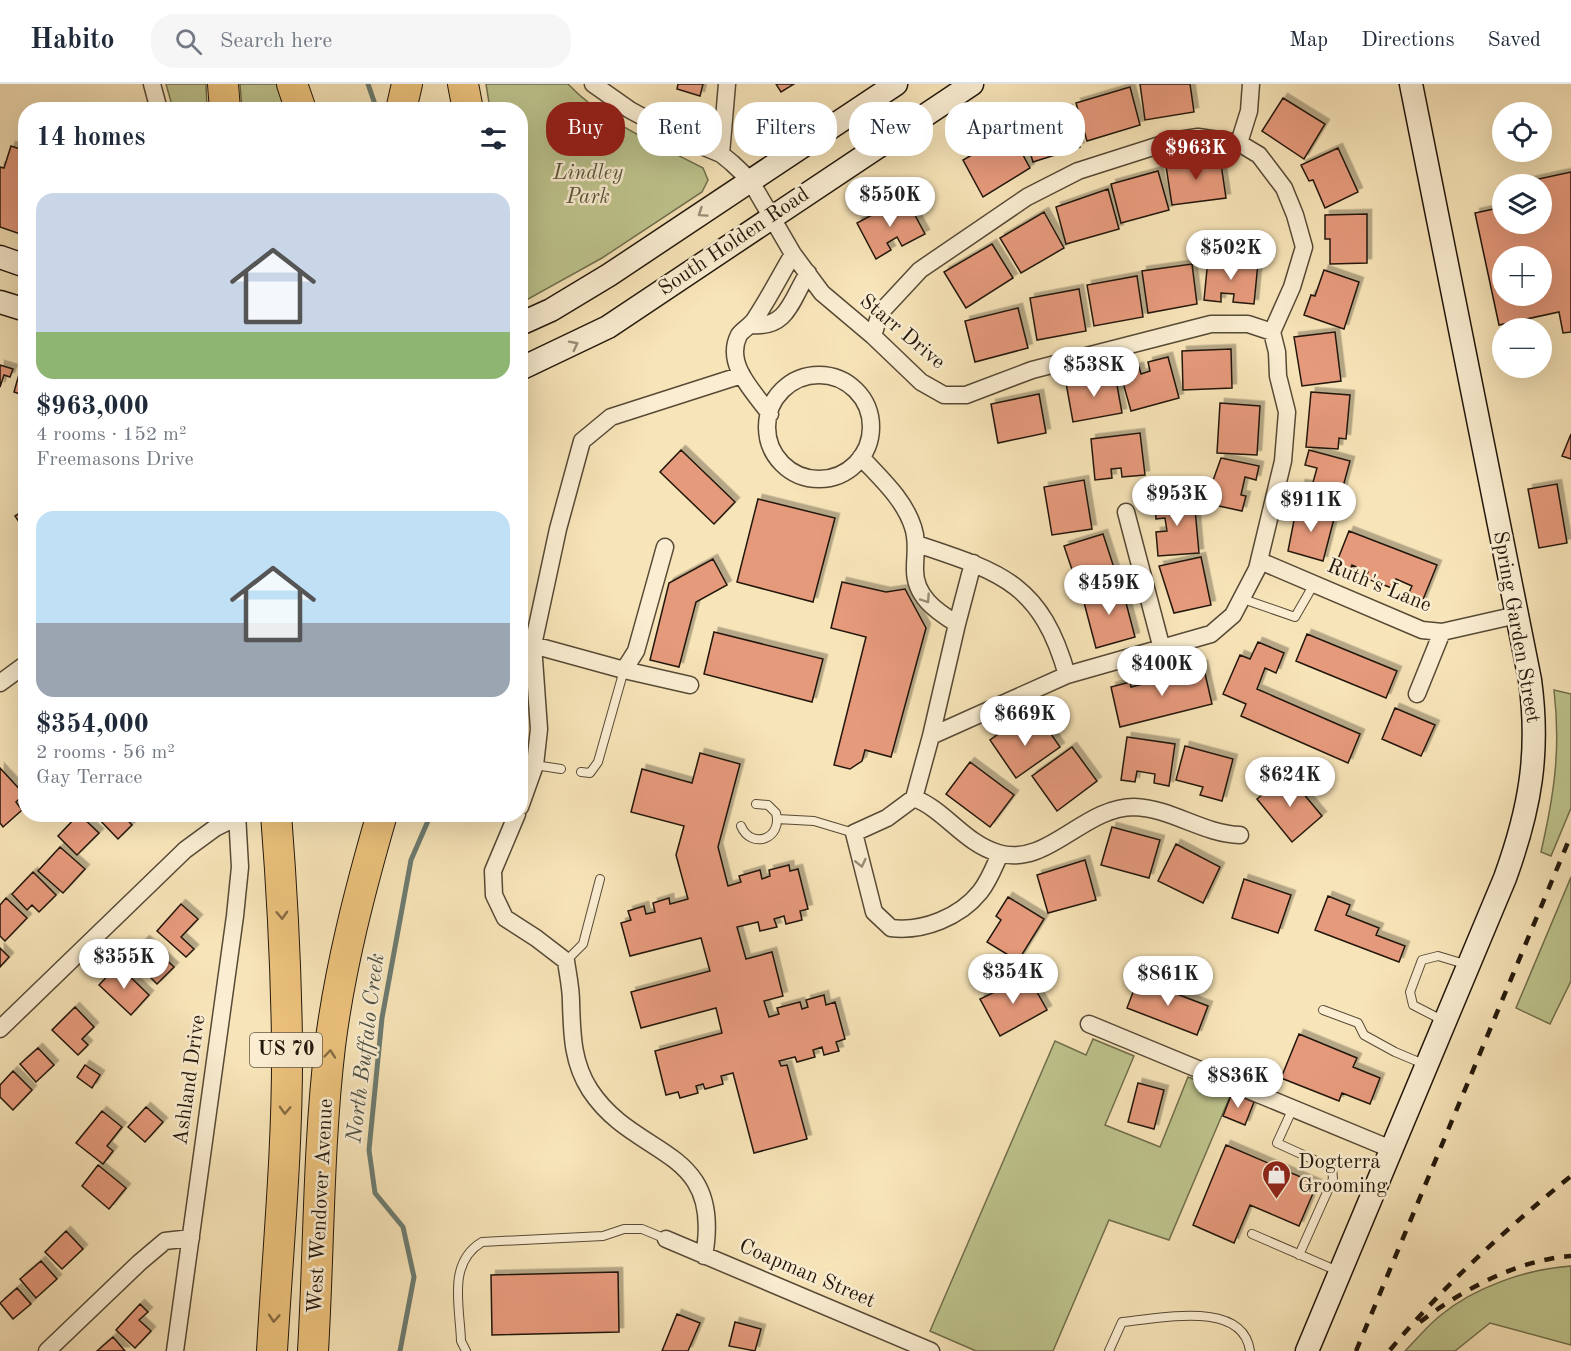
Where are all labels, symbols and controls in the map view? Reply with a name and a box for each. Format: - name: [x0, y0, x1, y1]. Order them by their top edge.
- search box: [151, 14, 571, 68]
- icon: search: [172, 25, 205, 58]
- text: Habito: [30, 27, 115, 55]
- text: Search here: [220, 30, 332, 52]
- text: Map: [1289, 30, 1328, 51]
- text: Directions: [1361, 30, 1455, 51]
- text: Saved: [1488, 30, 1541, 51]
- chip: Buy: [546, 102, 625, 156]
- chip: Rent: [637, 102, 722, 156]
- chip: Filters: [734, 102, 837, 156]
- chip: New: [849, 102, 933, 156]
- chip: Apartment: [945, 102, 1085, 156]
- map controls: [1492, 102, 1552, 378]
- button: locate: [1492, 102, 1552, 162]
- icon: filters: [477, 122, 510, 155]
- text: 14 homes: [36, 125, 145, 151]
- pin: $963K: [1154, 130, 1238, 181]
- text: $963K: [1165, 139, 1227, 159]
- park label: Lindley Park: [552, 163, 623, 208]
- button: layers: [1492, 174, 1552, 234]
- pin: $550K: [848, 177, 932, 228]
- street label: South Holden Road: [655, 184, 813, 300]
- text: $550K: [859, 186, 921, 206]
- one-way arrow: [697, 206, 708, 217]
- pin: $502K: [1189, 230, 1273, 281]
- icon: home: [219, 232, 327, 340]
- text: $502K: [1200, 239, 1262, 259]
- button: +: [1492, 246, 1552, 306]
- street label: Starr Drive: [855, 290, 949, 374]
- button: −: [1492, 318, 1552, 378]
- one-way arrow: [567, 341, 578, 353]
- pin: $538K: [1052, 347, 1136, 398]
- text: $538K: [1063, 356, 1125, 376]
- text: $963,000: [36, 394, 149, 420]
- text: 4 rooms · 152 m²: [36, 425, 186, 445]
- text: Freemasons Drive: [36, 450, 194, 470]
- pin: $953K: [1135, 476, 1219, 527]
- pin: $911K: [1269, 482, 1353, 533]
- text: $953K: [1146, 485, 1208, 505]
- text: $911K: [1280, 491, 1342, 511]
- street label: Spring Garden Street: [1489, 529, 1543, 725]
- icon: home: [219, 550, 327, 658]
- street label: Ruth's Lane: [1324, 556, 1434, 616]
- pin: $459K: [1067, 565, 1151, 616]
- text: $459K: [1078, 574, 1140, 594]
- one-way arrow: [919, 593, 930, 604]
- pin: $400K: [1120, 646, 1204, 697]
- text: $400K: [1131, 655, 1193, 675]
- pin: $669K: [983, 696, 1067, 747]
- text: $669K: [994, 705, 1056, 725]
- text: $354,000: [36, 712, 149, 738]
- text: 2 rooms · 56 m²: [36, 743, 175, 763]
- pin: $624K: [1248, 757, 1332, 808]
- text: $624K: [1259, 766, 1321, 786]
- text: Gay Terrace: [36, 768, 142, 788]
- one-way arrow: [853, 858, 866, 868]
- one-way arrow: [276, 910, 289, 919]
- pin: $355K: [82, 939, 166, 990]
- text: $355K: [93, 948, 155, 968]
- water label: North Buffalo Creek: [343, 952, 389, 1145]
- pin: $354K: [971, 954, 1055, 1005]
- pin: $861K: [1126, 956, 1210, 1007]
- text: $354K: [982, 963, 1044, 983]
- text: $861K: [1137, 965, 1199, 985]
- street label: Ashland Drive: [170, 1014, 210, 1146]
- road number: US 70: [250, 1033, 322, 1067]
- one-way arrow: [323, 1050, 336, 1059]
- pin: $836K: [1196, 1058, 1280, 1109]
- text: $836K: [1207, 1067, 1269, 1087]
- street label: West Wendover Avenue: [305, 1098, 337, 1314]
- one-way arrow: [279, 1105, 291, 1114]
- place label: Dogterra Grooming: [1298, 1152, 1388, 1197]
- shop icon: Dogterra Grooming: [1261, 1158, 1293, 1200]
- street label: Coapman Street: [736, 1236, 878, 1312]
- one-way arrow: [267, 1314, 280, 1323]

